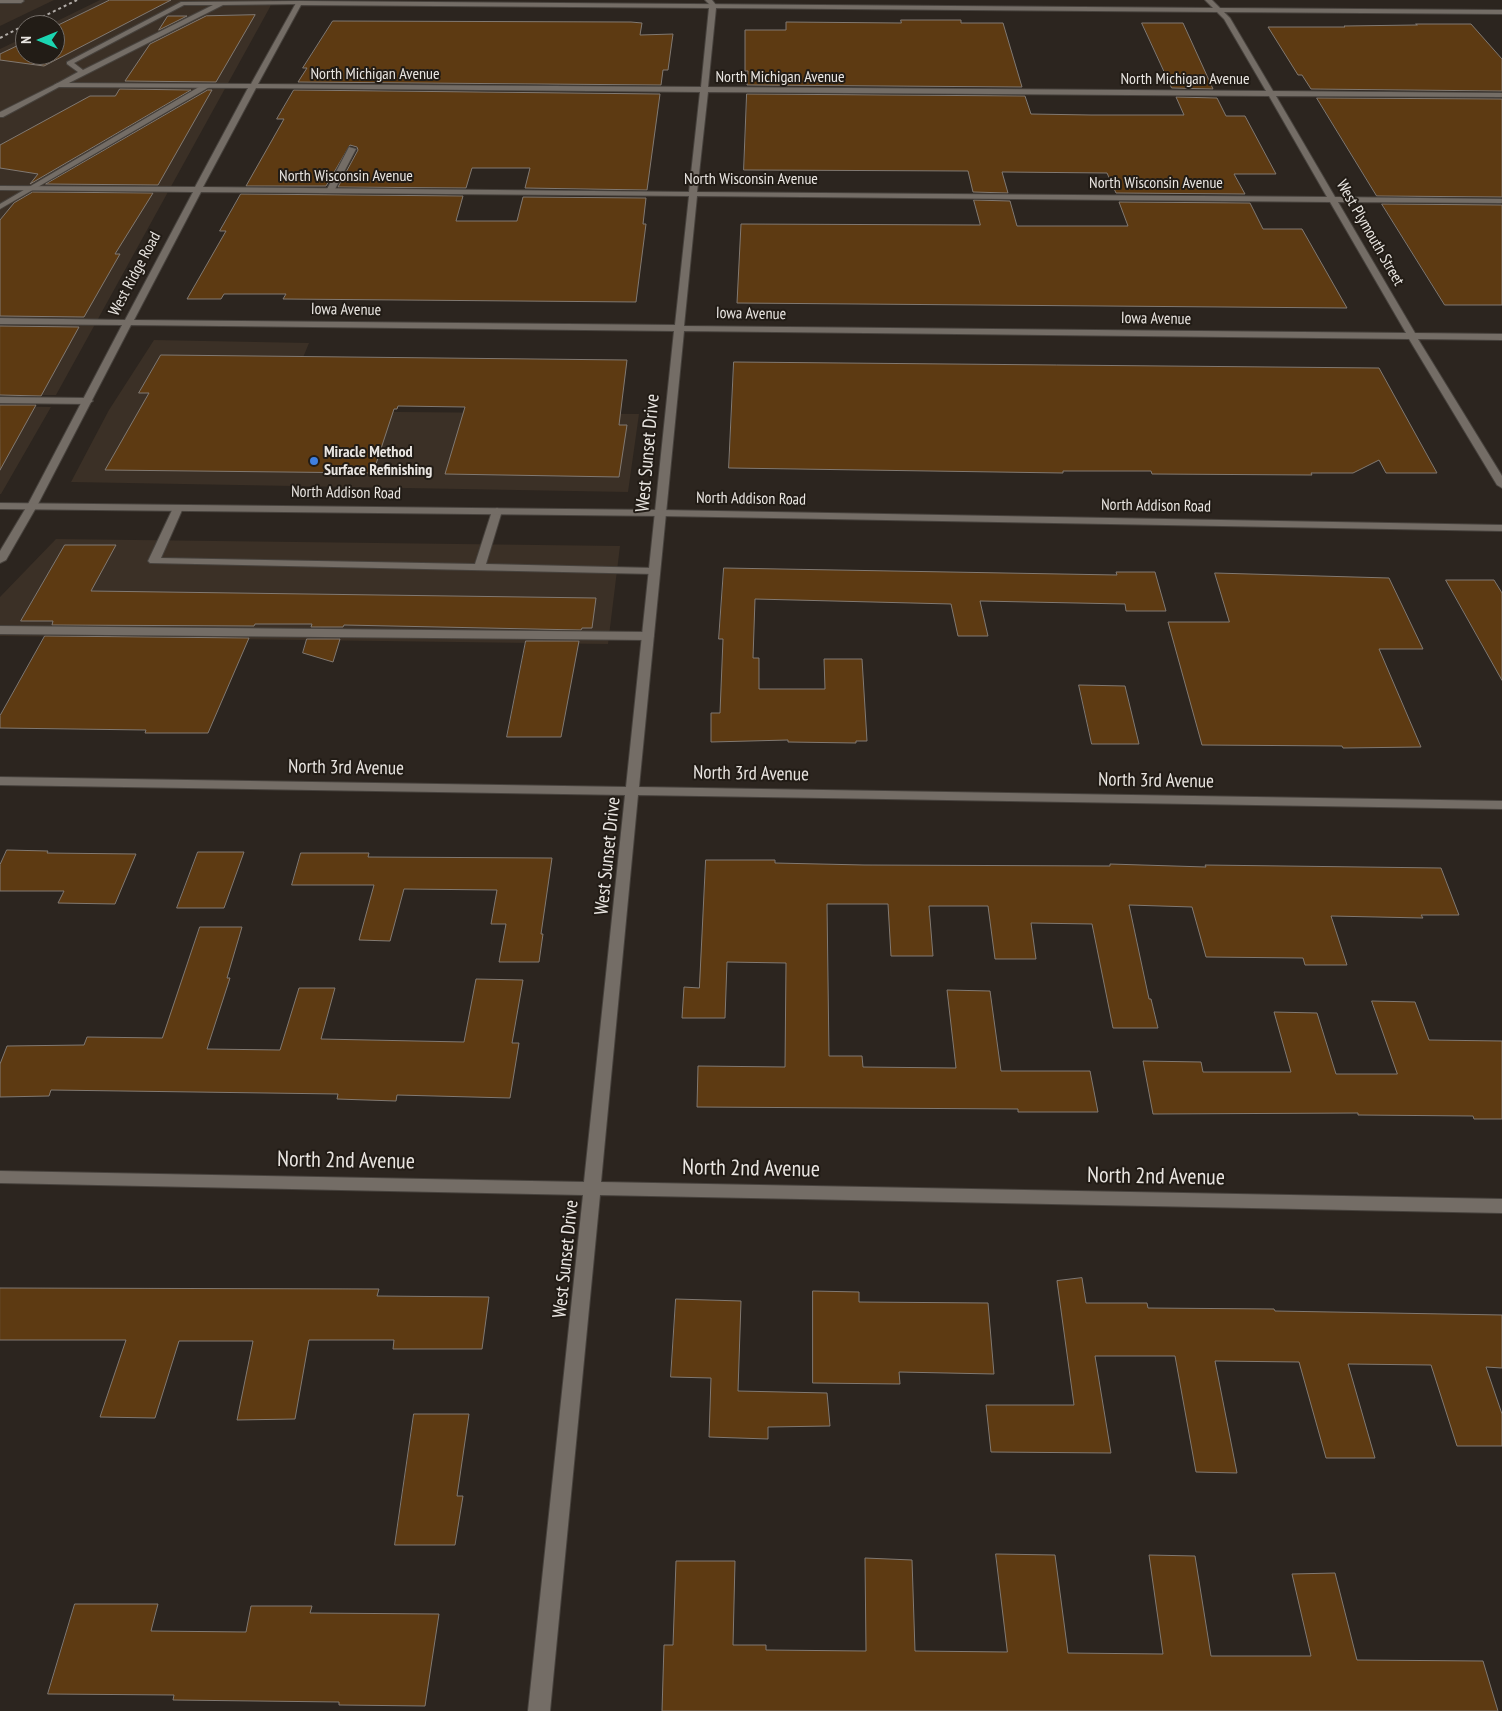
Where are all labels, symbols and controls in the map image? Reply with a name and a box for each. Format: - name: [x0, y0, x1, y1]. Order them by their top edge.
- north arrow: [15, 15, 65, 65]
- text: N: [17, 36, 35, 44]
- street label: North Michigan Avenue: [310, 64, 440, 84]
- street label: North Michigan Avenue: [715, 67, 845, 87]
- street label: North Michigan Avenue: [1120, 69, 1250, 89]
- street label: North Wisconsin Avenue: [279, 166, 413, 186]
- street label: North Wisconsin Avenue: [684, 169, 818, 189]
- street label: North Wisconsin Avenue: [1089, 173, 1223, 193]
- street label: West Plymouth Street: [1332, 177, 1408, 289]
- street label: West Ridge Road: [105, 229, 165, 319]
- street label: Iowa Avenue: [311, 300, 381, 320]
- street label: Iowa Avenue: [716, 304, 786, 324]
- street label: Iowa Avenue: [1121, 309, 1191, 329]
- street label: West Sunset Drive: [631, 393, 665, 513]
- place label: Miracle Method Surface Refinishing: [324, 442, 432, 480]
- marker: Miracle Method Surface Refinishing: [308, 455, 320, 467]
- street label: North Addison Road: [291, 482, 401, 504]
- street label: North Addison Road: [696, 488, 806, 510]
- street label: North Addison Road: [1101, 495, 1211, 517]
- street label: North 3rd Avenue: [288, 756, 404, 780]
- street label: North 3rd Avenue: [693, 762, 809, 786]
- street label: North 3rd Avenue: [1098, 769, 1214, 793]
- street label: West Sunset Drive: [590, 796, 626, 916]
- street label: North 2nd Avenue: [277, 1147, 415, 1175]
- street label: North 2nd Avenue: [682, 1155, 820, 1183]
- street label: North 2nd Avenue: [1087, 1163, 1225, 1191]
- street label: West Sunset Drive: [548, 1199, 584, 1319]

